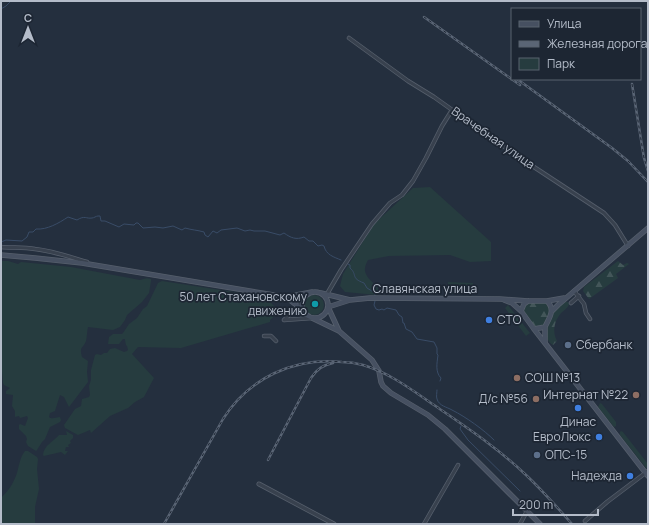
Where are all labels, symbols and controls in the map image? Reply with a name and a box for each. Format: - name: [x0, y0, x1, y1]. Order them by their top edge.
- north arrow: [8, 8, 48, 48]
- legend: [511, 8, 641, 80]
- text: С: [24, 10, 32, 25]
- text: Улица: [547, 15, 581, 32]
- text: Железная дорога: [547, 35, 647, 52]
- text: Парк: [547, 55, 576, 72]
- street label: Врачебная улица: [448, 102, 538, 173]
- street label: Славянская улица: [373, 280, 477, 297]
- place label: 50 лет Стахановскому движению: [179, 288, 308, 319]
- marker: 50 лет Стахановскому движению: [310, 299, 320, 309]
- place label: СТО: [497, 311, 522, 328]
- marker: СТО: [484, 315, 494, 325]
- place label: Сбербанк: [576, 336, 633, 353]
- marker: Сбербанк: [563, 340, 573, 350]
- place label: СОШ №13: [525, 369, 580, 386]
- marker: СОШ №13: [512, 373, 522, 383]
- place label: Интернат №22: [543, 386, 628, 403]
- place label: Д/с №56: [478, 390, 528, 407]
- marker: Интернат №22: [631, 390, 641, 400]
- marker: Д/с №56: [531, 394, 541, 404]
- marker: Динас: [573, 403, 583, 413]
- place label: Динас: [560, 413, 596, 430]
- place label: ЕвроЛюкс: [533, 428, 591, 445]
- marker: ЕвроЛюкс: [594, 432, 604, 442]
- place label: ОПС-15: [545, 446, 587, 463]
- marker: ОПС-15: [532, 450, 542, 460]
- place label: Надежда: [571, 467, 622, 484]
- marker: Надежда: [625, 471, 635, 481]
- scale bar: [513, 491, 598, 517]
- text: 200 m: [519, 496, 553, 513]

